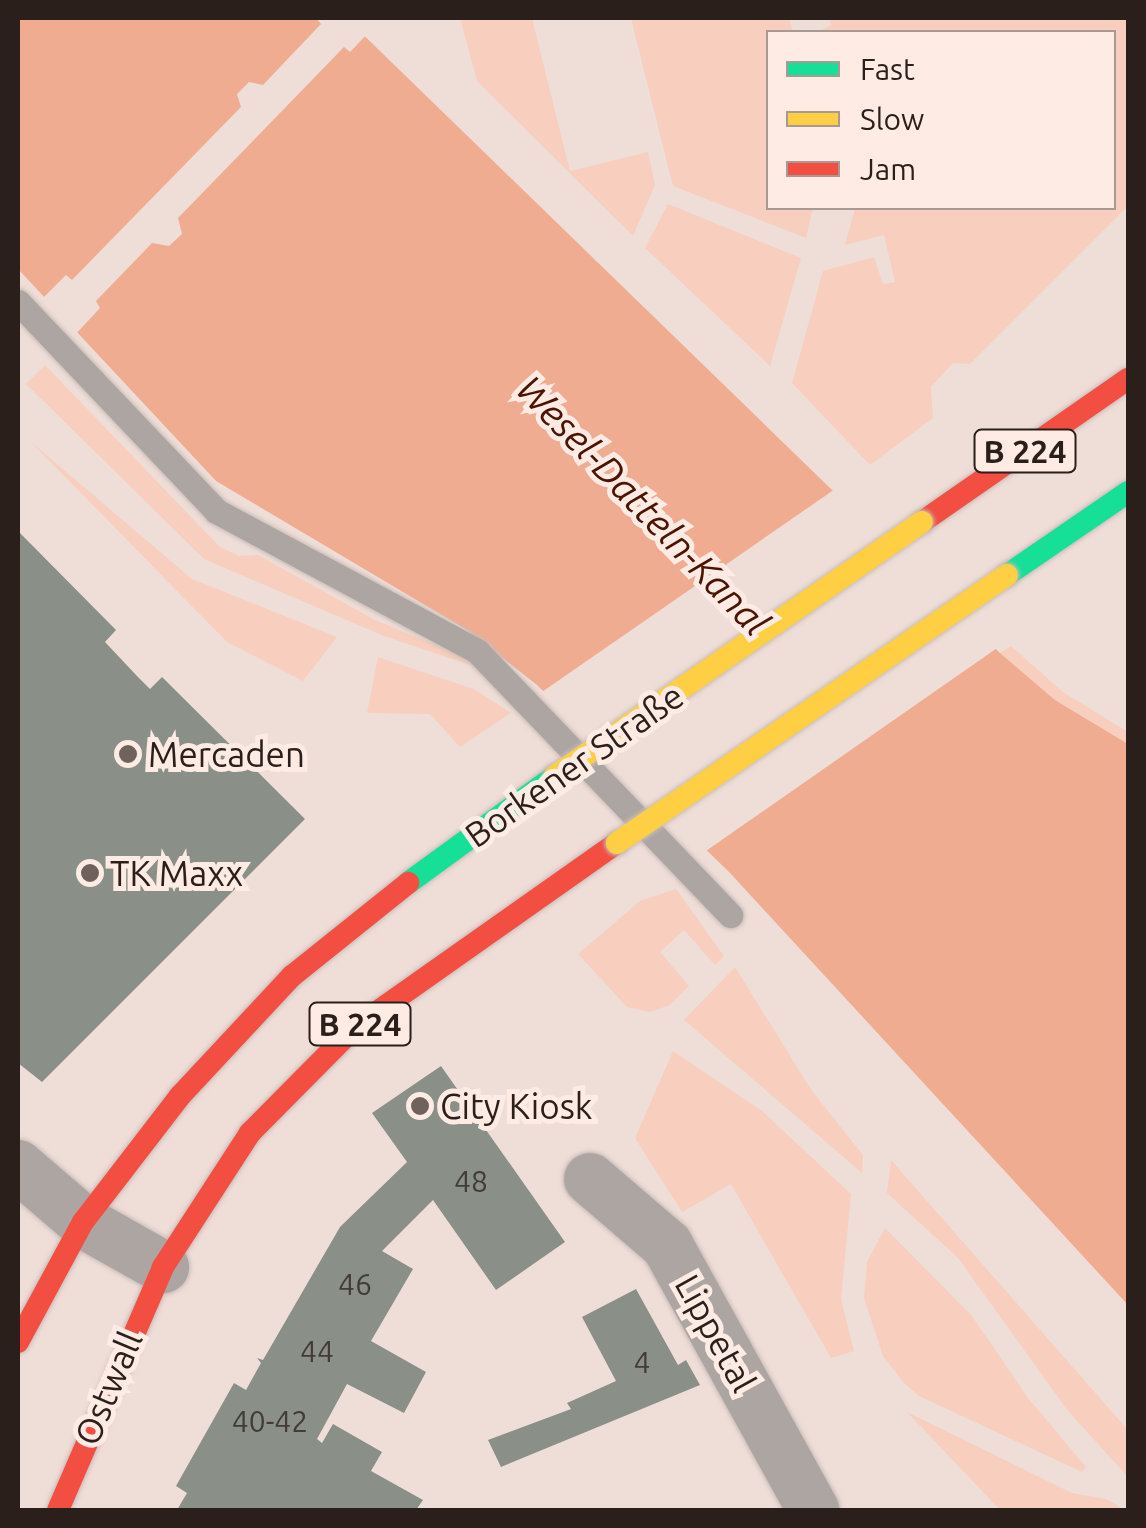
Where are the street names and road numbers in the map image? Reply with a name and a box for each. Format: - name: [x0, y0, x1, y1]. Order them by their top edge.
- road number: B 224: [972, 424, 1078, 478]
- street label: Borkener Straße: [457, 674, 691, 856]
- road number: B 224: [308, 997, 412, 1051]
- street label: Lippetal: [667, 1267, 765, 1399]
- street label: Ostwall: [65, 1325, 151, 1451]

